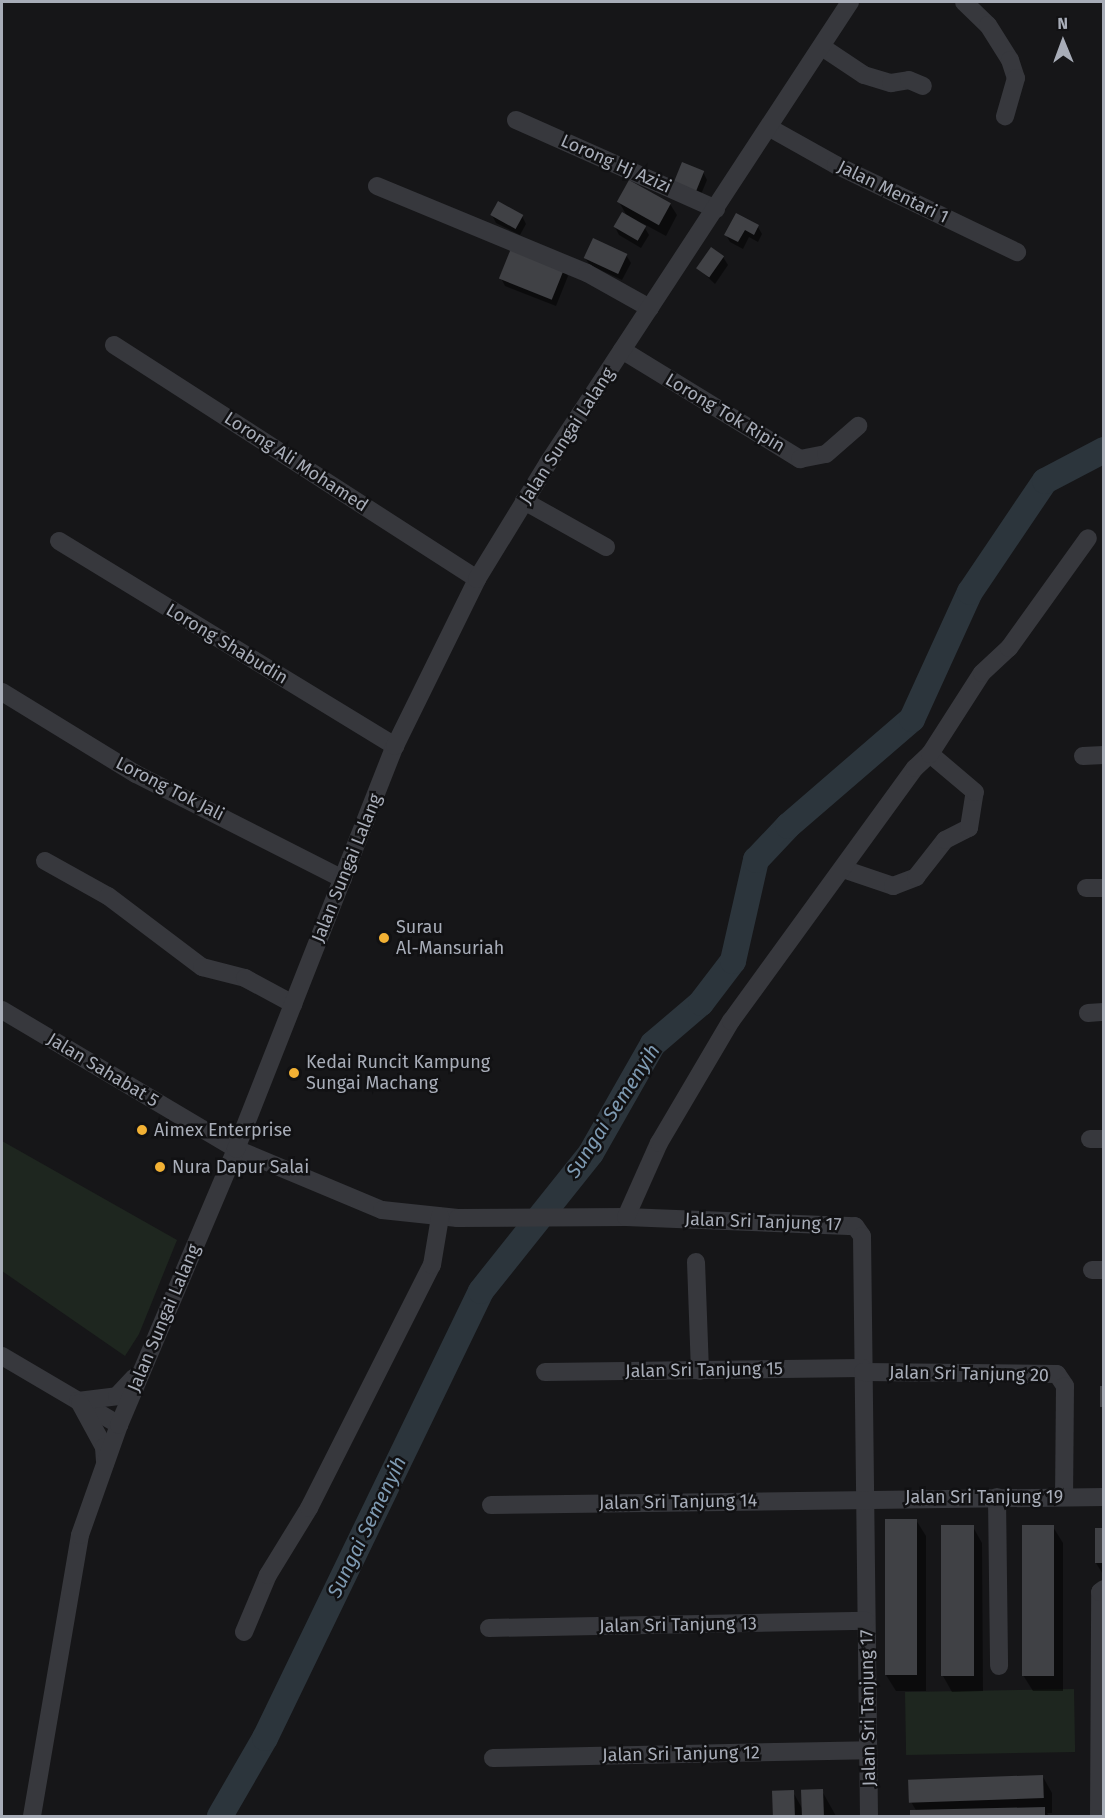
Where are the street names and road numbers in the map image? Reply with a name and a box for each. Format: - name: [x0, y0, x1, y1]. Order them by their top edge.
- street label: Lorong Hj Azizi: [557, 130, 675, 198]
- street label: Jalan Mentari 1: [834, 156, 952, 228]
- street label: Jalan Sungai Lalang: [515, 364, 619, 508]
- street label: Lorong Tok Ripin: [661, 369, 789, 457]
- street label: Lorong Ali Mohamed: [220, 407, 372, 517]
- street label: Lorong Shabudin: [162, 599, 292, 689]
- street label: Lorong Tok Jali: [112, 752, 228, 826]
- street label: Jalan Sungai Lalang: [307, 791, 387, 945]
- street label: Jalan Sahabat 5: [43, 1028, 163, 1112]
- street label: Jalan Sri Tanjung 17: [684, 1208, 842, 1236]
- street label: Jalan Sungai Lalang: [123, 1241, 205, 1395]
- street label: Jalan Sri Tanjung 15: [625, 1358, 783, 1382]
- street label: Jalan Sri Tanjung 20: [889, 1362, 1049, 1386]
- street label: Jalan Sri Tanjung 19: [905, 1486, 1063, 1508]
- street label: Jalan Sri Tanjung 14: [599, 1490, 757, 1514]
- street label: Jalan Sri Tanjung 13: [599, 1613, 757, 1637]
- street label: Jalan Sri Tanjung 17: [856, 1629, 880, 1787]
- street label: Jalan Sri Tanjung 12: [602, 1742, 760, 1766]

